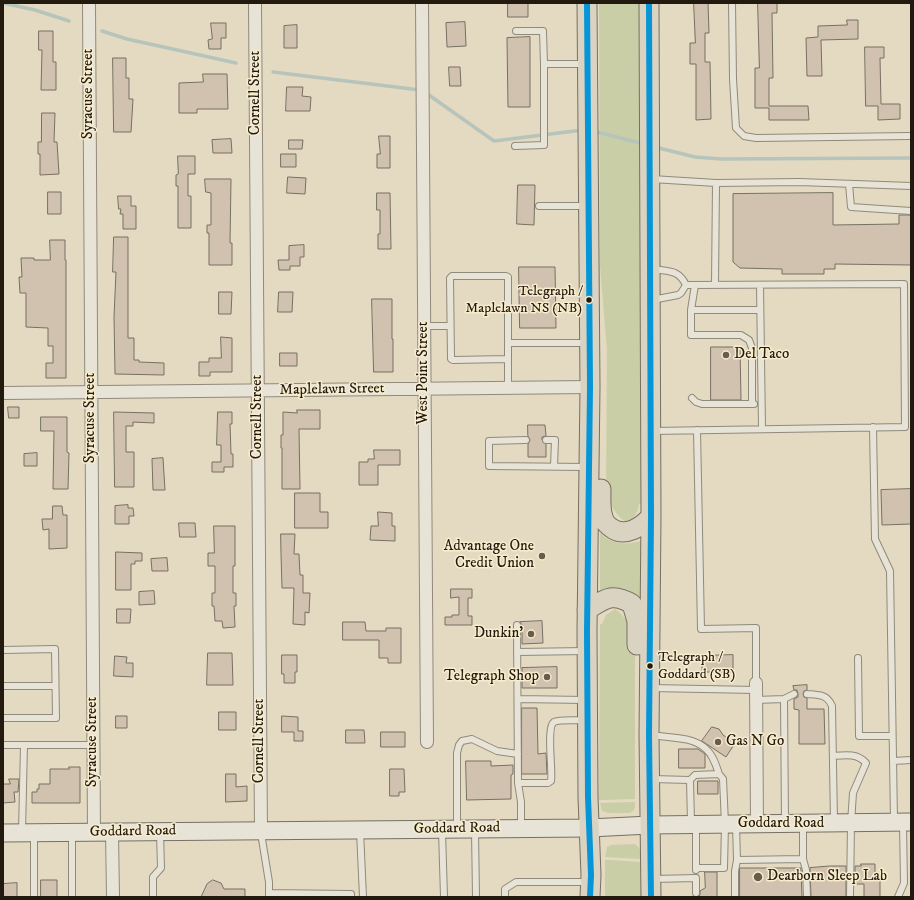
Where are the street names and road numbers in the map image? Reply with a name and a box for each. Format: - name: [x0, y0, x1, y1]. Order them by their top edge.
- street label: Syracuse Street: [80, 49, 98, 139]
- street label: Cornell Street: [247, 51, 265, 135]
- street label: West Point Street: [415, 321, 433, 425]
- street label: Syracuse Street: [82, 373, 100, 463]
- street label: Cornell Street: [249, 375, 267, 459]
- street label: Maplelawn Street: [279, 380, 385, 400]
- street label: Syracuse Street: [84, 697, 102, 787]
- street label: Cornell Street: [251, 699, 269, 783]
- street label: Goddard Road: [738, 815, 824, 833]
- street label: Goddard Road: [414, 819, 500, 839]
- street label: Goddard Road: [90, 822, 176, 842]

